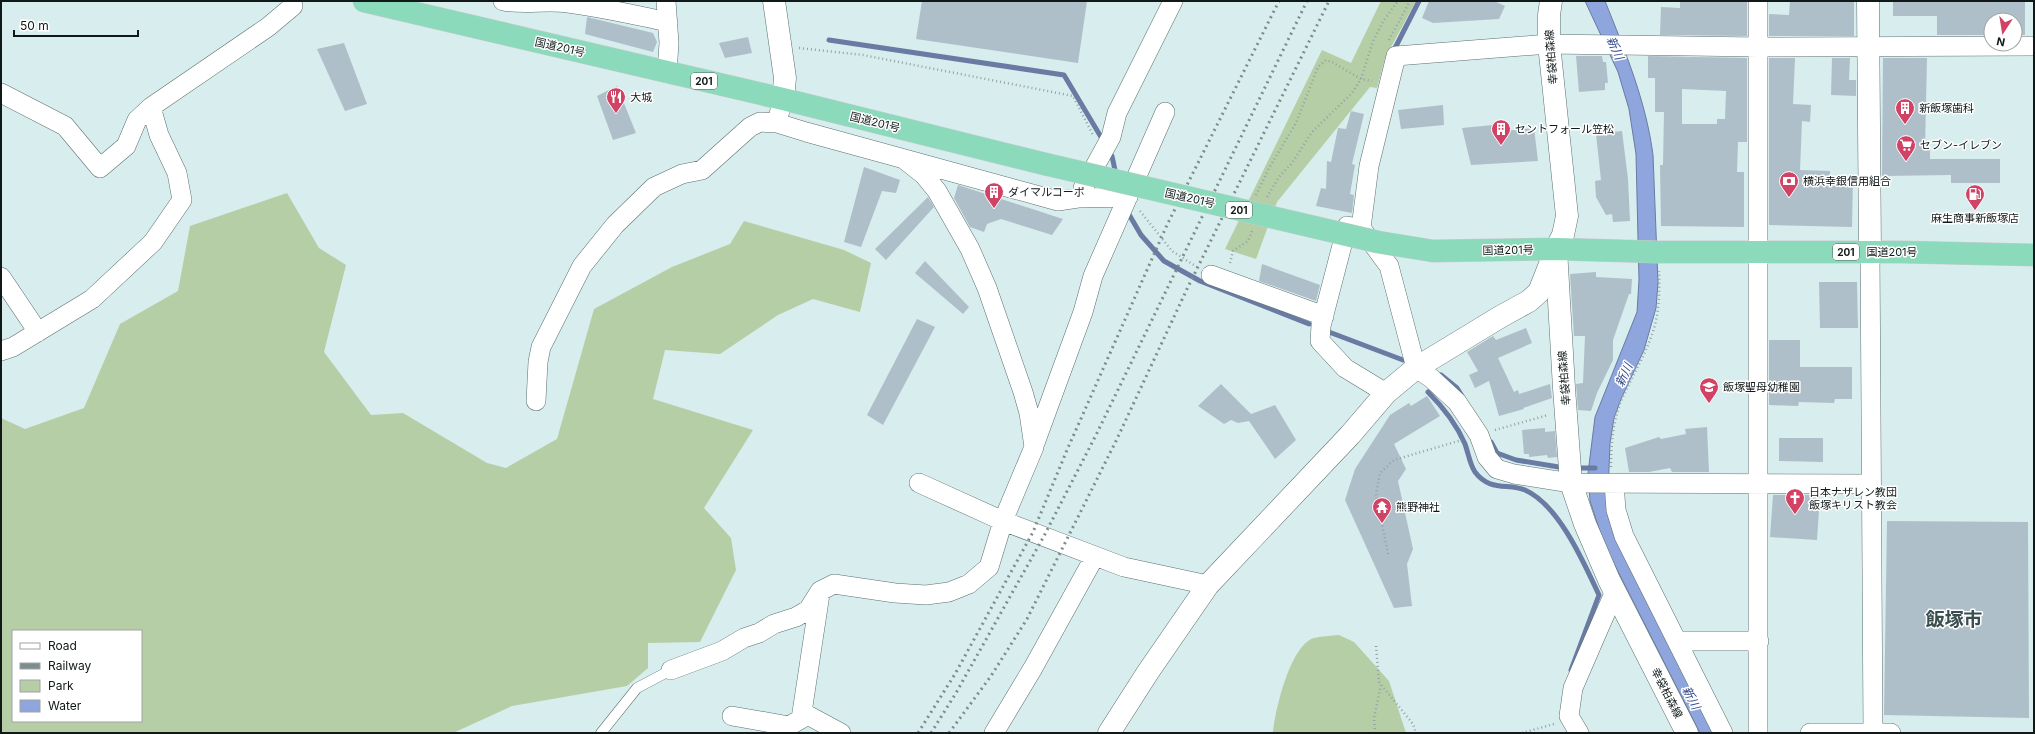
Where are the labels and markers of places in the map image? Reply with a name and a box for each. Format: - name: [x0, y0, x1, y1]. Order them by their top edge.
- restaurant icon: 大城: [605, 86, 627, 114]
- place label: 大城: [630, 90, 652, 104]
- building icon: 新飯塚歯科: [1894, 97, 1916, 125]
- place label: 新飯塚歯科: [1919, 101, 1974, 115]
- building icon: セントフォール笠松: [1490, 118, 1512, 146]
- place label: セントフォール笠松: [1515, 122, 1614, 136]
- supermarket icon: セブン-イレブン: [1895, 134, 1917, 162]
- place label: セブン-イレブン: [1920, 138, 2002, 152]
- bank icon: 横浜幸銀信用組合: [1778, 170, 1800, 198]
- place label: 横浜幸銀信用組合: [1803, 174, 1891, 188]
- building icon: ダイマルコーポ: [983, 181, 1005, 209]
- fuel station icon: 麻生商事新飯塚店: [1964, 183, 1986, 211]
- place label: ダイマルコーポ: [1008, 185, 1085, 199]
- place label: 麻生商事新飯塚店: [1931, 211, 2019, 225]
- school or university icon: 飯塚聖母幼稚園: [1698, 376, 1720, 404]
- place label: 飯塚聖母幼稚園: [1723, 380, 1800, 394]
- place label: 日本ナザレン教団 飯塚キリスト教会: [1809, 485, 1897, 512]
- church icon: 日本ナザレン教団 飯塚キリスト教会: [1784, 487, 1806, 515]
- temple icon: 熊野神社: [1371, 496, 1393, 524]
- place label: 熊野神社: [1396, 500, 1440, 514]

